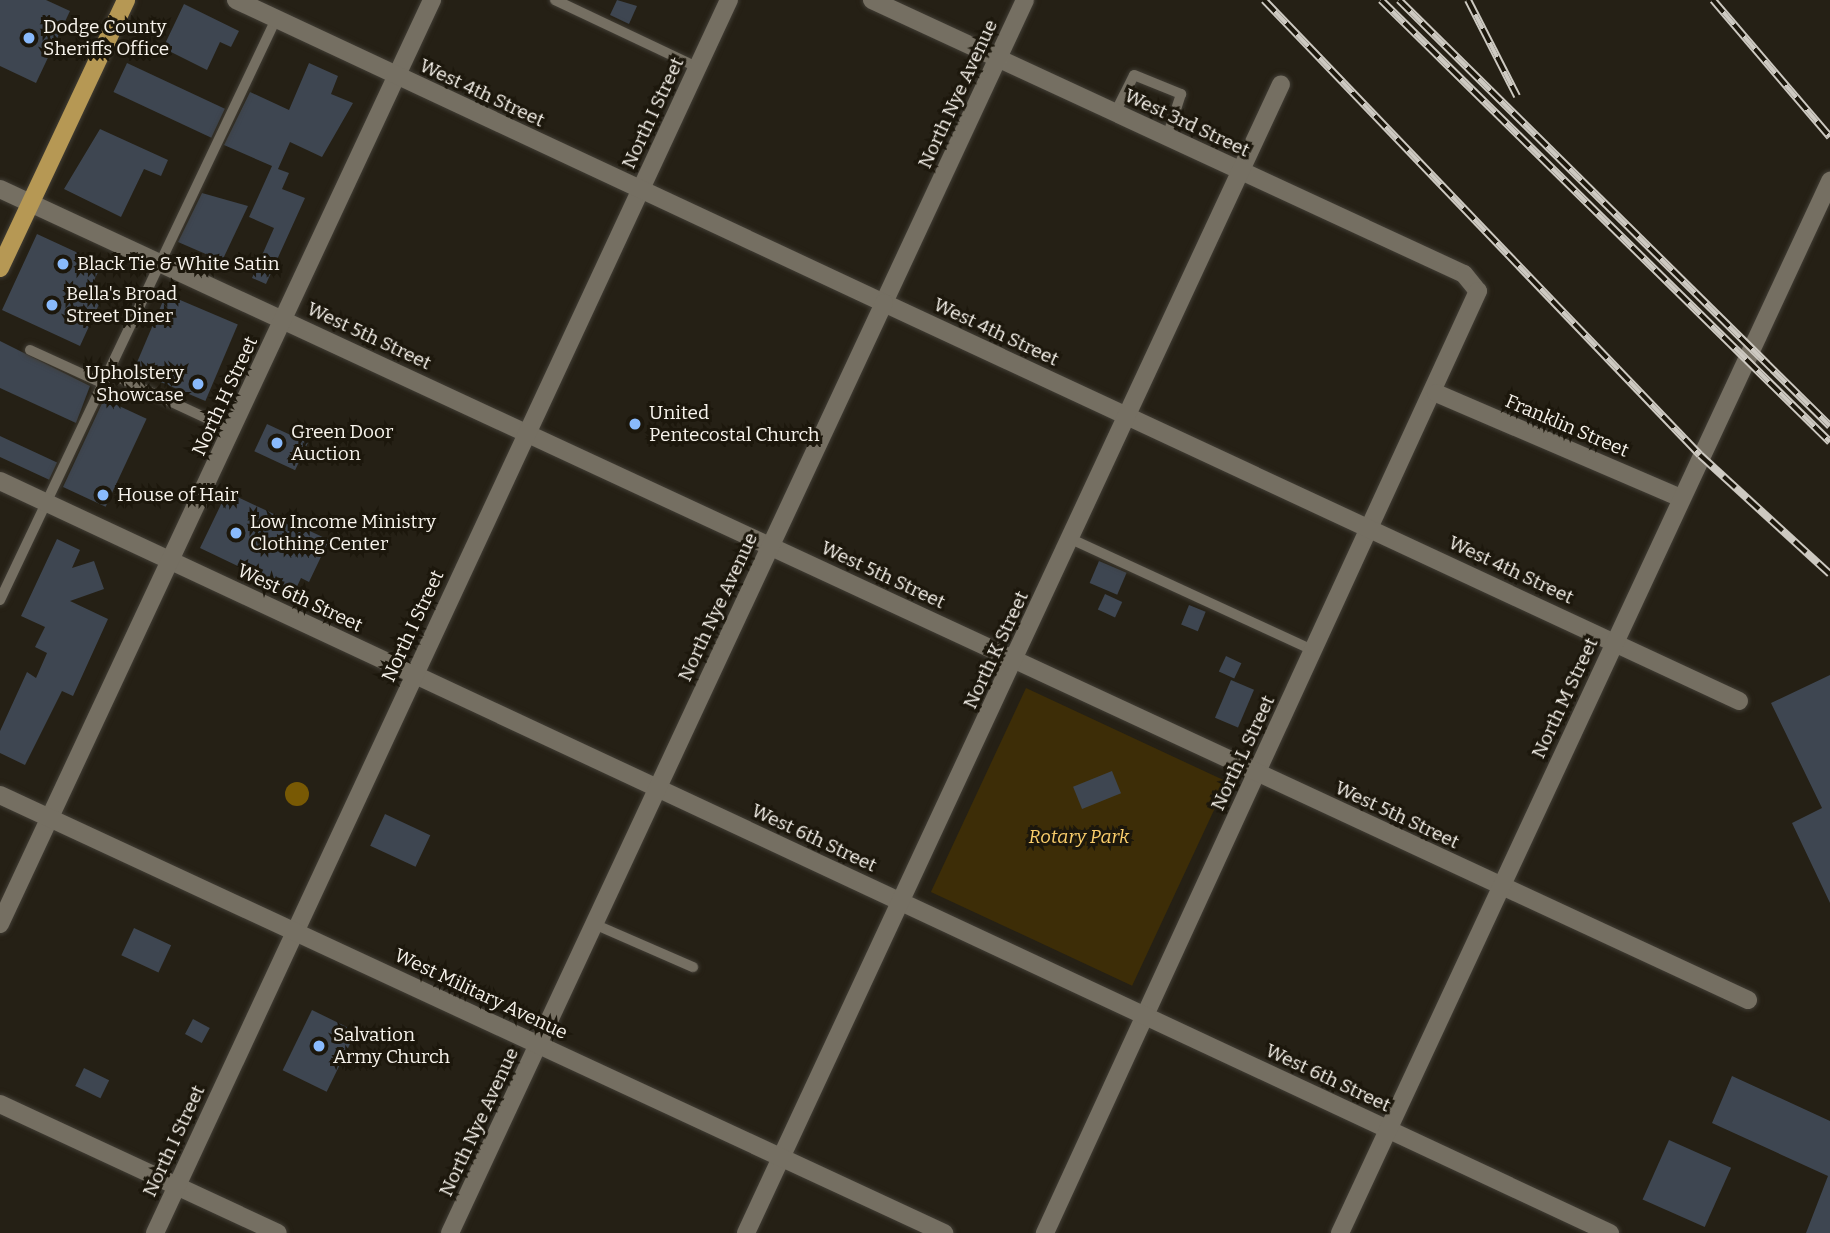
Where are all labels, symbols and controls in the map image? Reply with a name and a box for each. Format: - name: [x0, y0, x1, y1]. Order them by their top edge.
- place label: Dodge County Sheriffs Office: [43, 16, 169, 60]
- street label: North Nye Avenue: [914, 16, 1002, 172]
- marker: Dodge County Sheriffs Office: [21, 30, 37, 46]
- street label: West 4th Street: [416, 54, 548, 132]
- street label: North I Street: [617, 54, 689, 172]
- street label: West 3rd Street: [1121, 84, 1253, 162]
- place label: Black Tie & White Satin: [77, 253, 279, 275]
- marker: Black Tie & White Satin: [55, 256, 71, 272]
- place label: Bella's Broad Street Diner: [66, 283, 177, 327]
- street label: West 4th Street: [930, 293, 1062, 371]
- marker: Bella's Broad Street Diner: [44, 297, 60, 313]
- street label: West 5th Street: [303, 297, 435, 375]
- street label: North H Street: [187, 333, 263, 459]
- place label: Upholstery Showcase: [85, 362, 184, 406]
- marker: Upholstery Showcase: [190, 376, 206, 392]
- street label: Franklin Street: [1502, 390, 1632, 462]
- place label: United Pentecostal Church: [649, 402, 820, 446]
- marker: United Pentecostal Church: [627, 416, 643, 432]
- place label: Green Door Auction: [291, 421, 393, 465]
- marker: Green Door Auction: [269, 435, 285, 451]
- place label: House of Hair: [117, 484, 238, 506]
- marker: House of Hair: [95, 487, 111, 503]
- place label: Low Income Ministry Clothing Center: [250, 511, 436, 555]
- marker: Low Income Ministry Clothing Center: [228, 525, 244, 541]
- street label: North Nye Avenue: [674, 529, 762, 685]
- street label: West 4th Street: [1445, 531, 1577, 609]
- street label: West 5th Street: [817, 536, 949, 614]
- street label: West 6th Street: [234, 559, 366, 637]
- street label: North I Street: [377, 567, 449, 685]
- street label: North K Street: [959, 588, 1033, 712]
- street label: North M Street: [1527, 634, 1603, 762]
- street label: North L Street: [1206, 692, 1280, 814]
- street label: West 5th Street: [1331, 776, 1463, 854]
- street label: West 6th Street: [748, 799, 880, 877]
- park label: Rotary Park: [1029, 826, 1129, 848]
- street label: West Military Avenue: [391, 944, 571, 1044]
- place label: Salvation Army Church: [333, 1024, 450, 1068]
- marker: Salvation Army Church: [311, 1038, 327, 1054]
- street label: West 6th Street: [1262, 1039, 1394, 1117]
- street label: North Nye Avenue: [435, 1044, 523, 1200]
- street label: North I Street: [138, 1082, 210, 1200]

